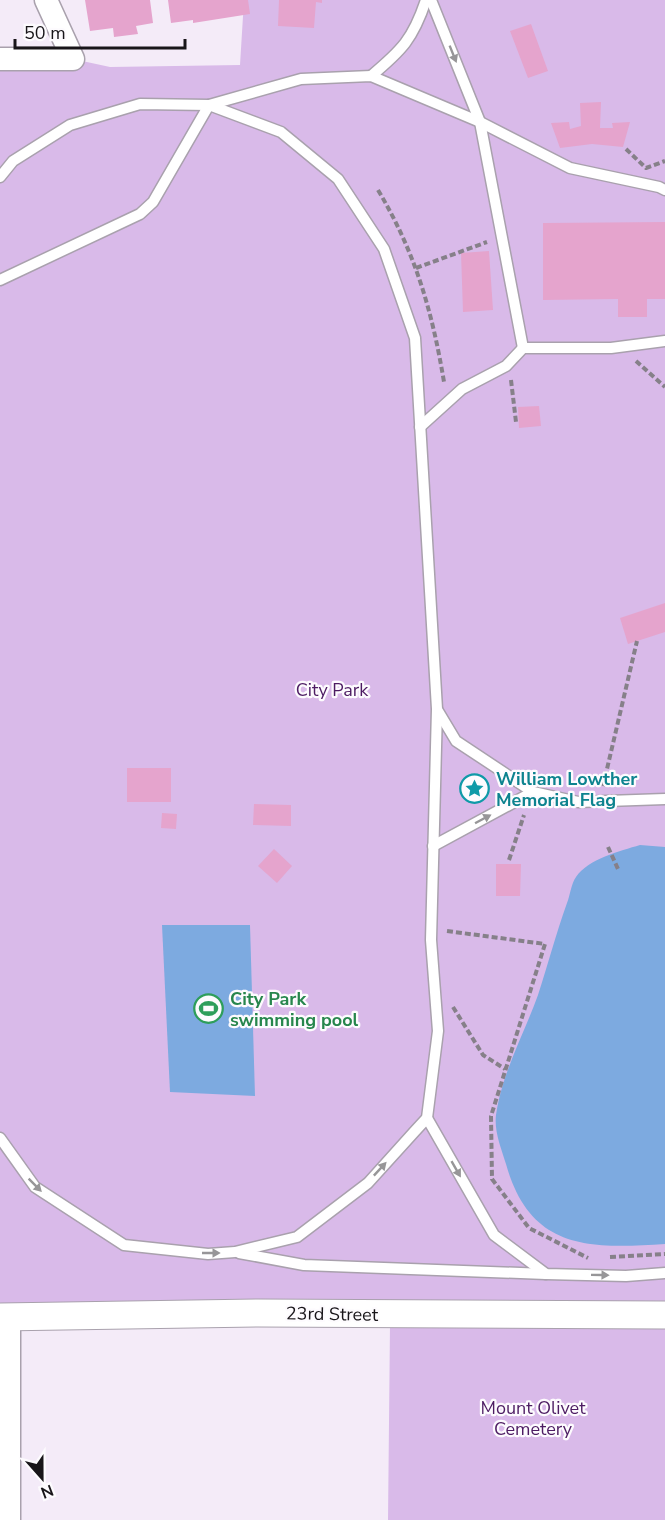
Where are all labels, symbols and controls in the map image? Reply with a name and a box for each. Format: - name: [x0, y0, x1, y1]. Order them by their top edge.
- scale bar: [15, 12, 184, 50]
- text: 50 m: [24, 21, 66, 45]
- one-way arrow: [449, 45, 458, 63]
- park label: City Park: [296, 678, 369, 702]
- place label: William Lowther Memorial Flag: [496, 767, 637, 812]
- place icon: William Lowther Memorial Flag: [459, 773, 491, 805]
- one-way arrow: [475, 814, 492, 824]
- place label: City Park swimming pool: [230, 987, 359, 1032]
- sports icon: City Park swimming pool: [193, 993, 225, 1025]
- one-way arrow: [451, 1161, 461, 1178]
- one-way arrow: [373, 1162, 387, 1177]
- one-way arrow: [28, 1177, 42, 1191]
- one-way arrow: [202, 1248, 221, 1258]
- one-way arrow: [590, 1270, 609, 1280]
- street label: 23rd Street: [286, 1301, 379, 1327]
- park label: Mount Olivet Cemetery: [481, 1396, 586, 1441]
- north arrow: [12, 1448, 72, 1508]
- text: N: [37, 1479, 57, 1503]

